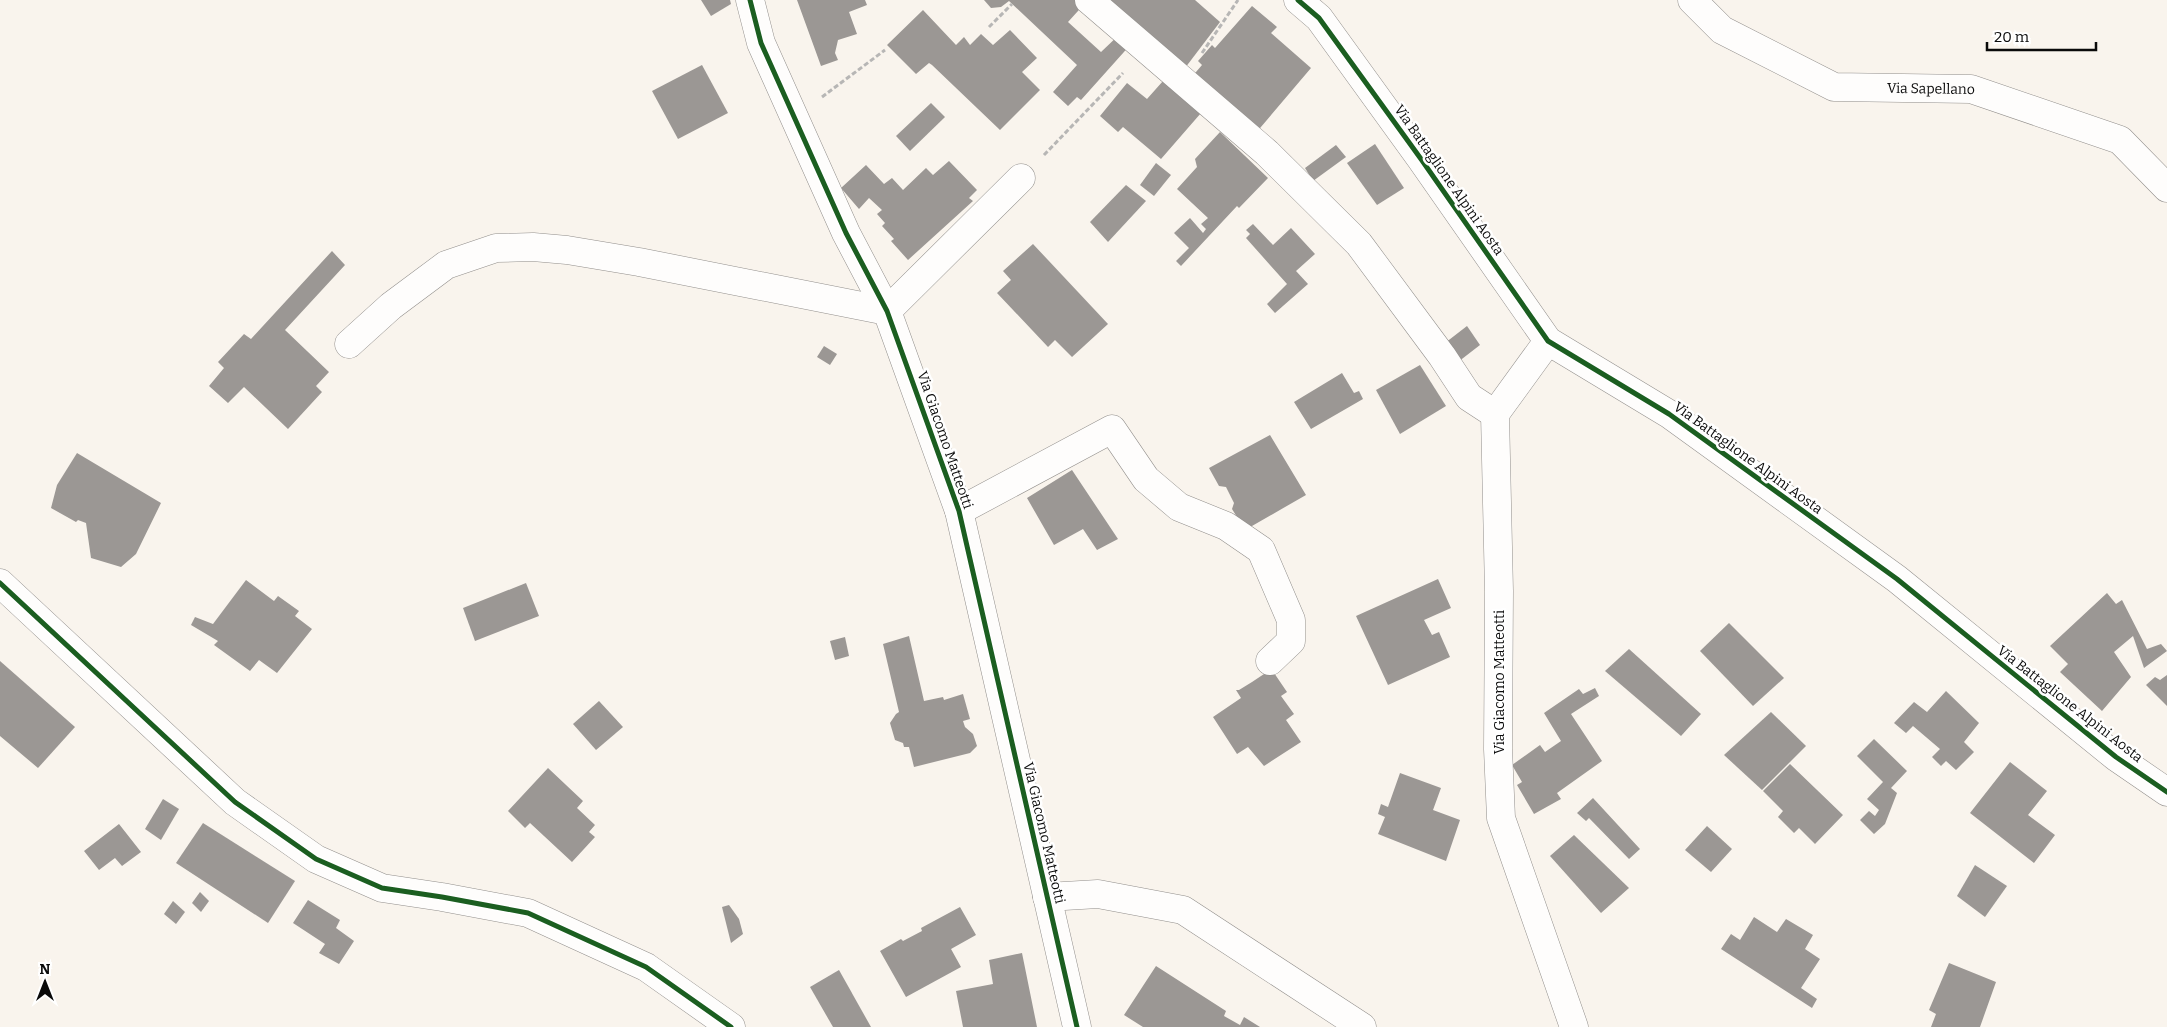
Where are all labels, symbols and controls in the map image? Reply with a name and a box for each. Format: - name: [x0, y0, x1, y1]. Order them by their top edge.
- scale bar: [1987, 20, 2096, 52]
- text: 20 m: [1994, 28, 2030, 46]
- street label: Via Sapellano: [1887, 79, 1975, 98]
- street label: Via Battaglione Alpini Aosta: [1390, 101, 1508, 259]
- street label: Via Giacomo Matteotti: [913, 369, 977, 511]
- street label: Via Battaglione Alpini Aosta: [1670, 398, 1826, 518]
- street label: Via Giacomo Matteotti: [1491, 610, 1508, 754]
- street label: Via Battaglione Alpini Aosta: [1994, 642, 2146, 766]
- street label: Via Giacomo Matteotti: [1019, 761, 1069, 905]
- north arrow: [20, 957, 70, 1007]
- text: N: [40, 961, 51, 978]

